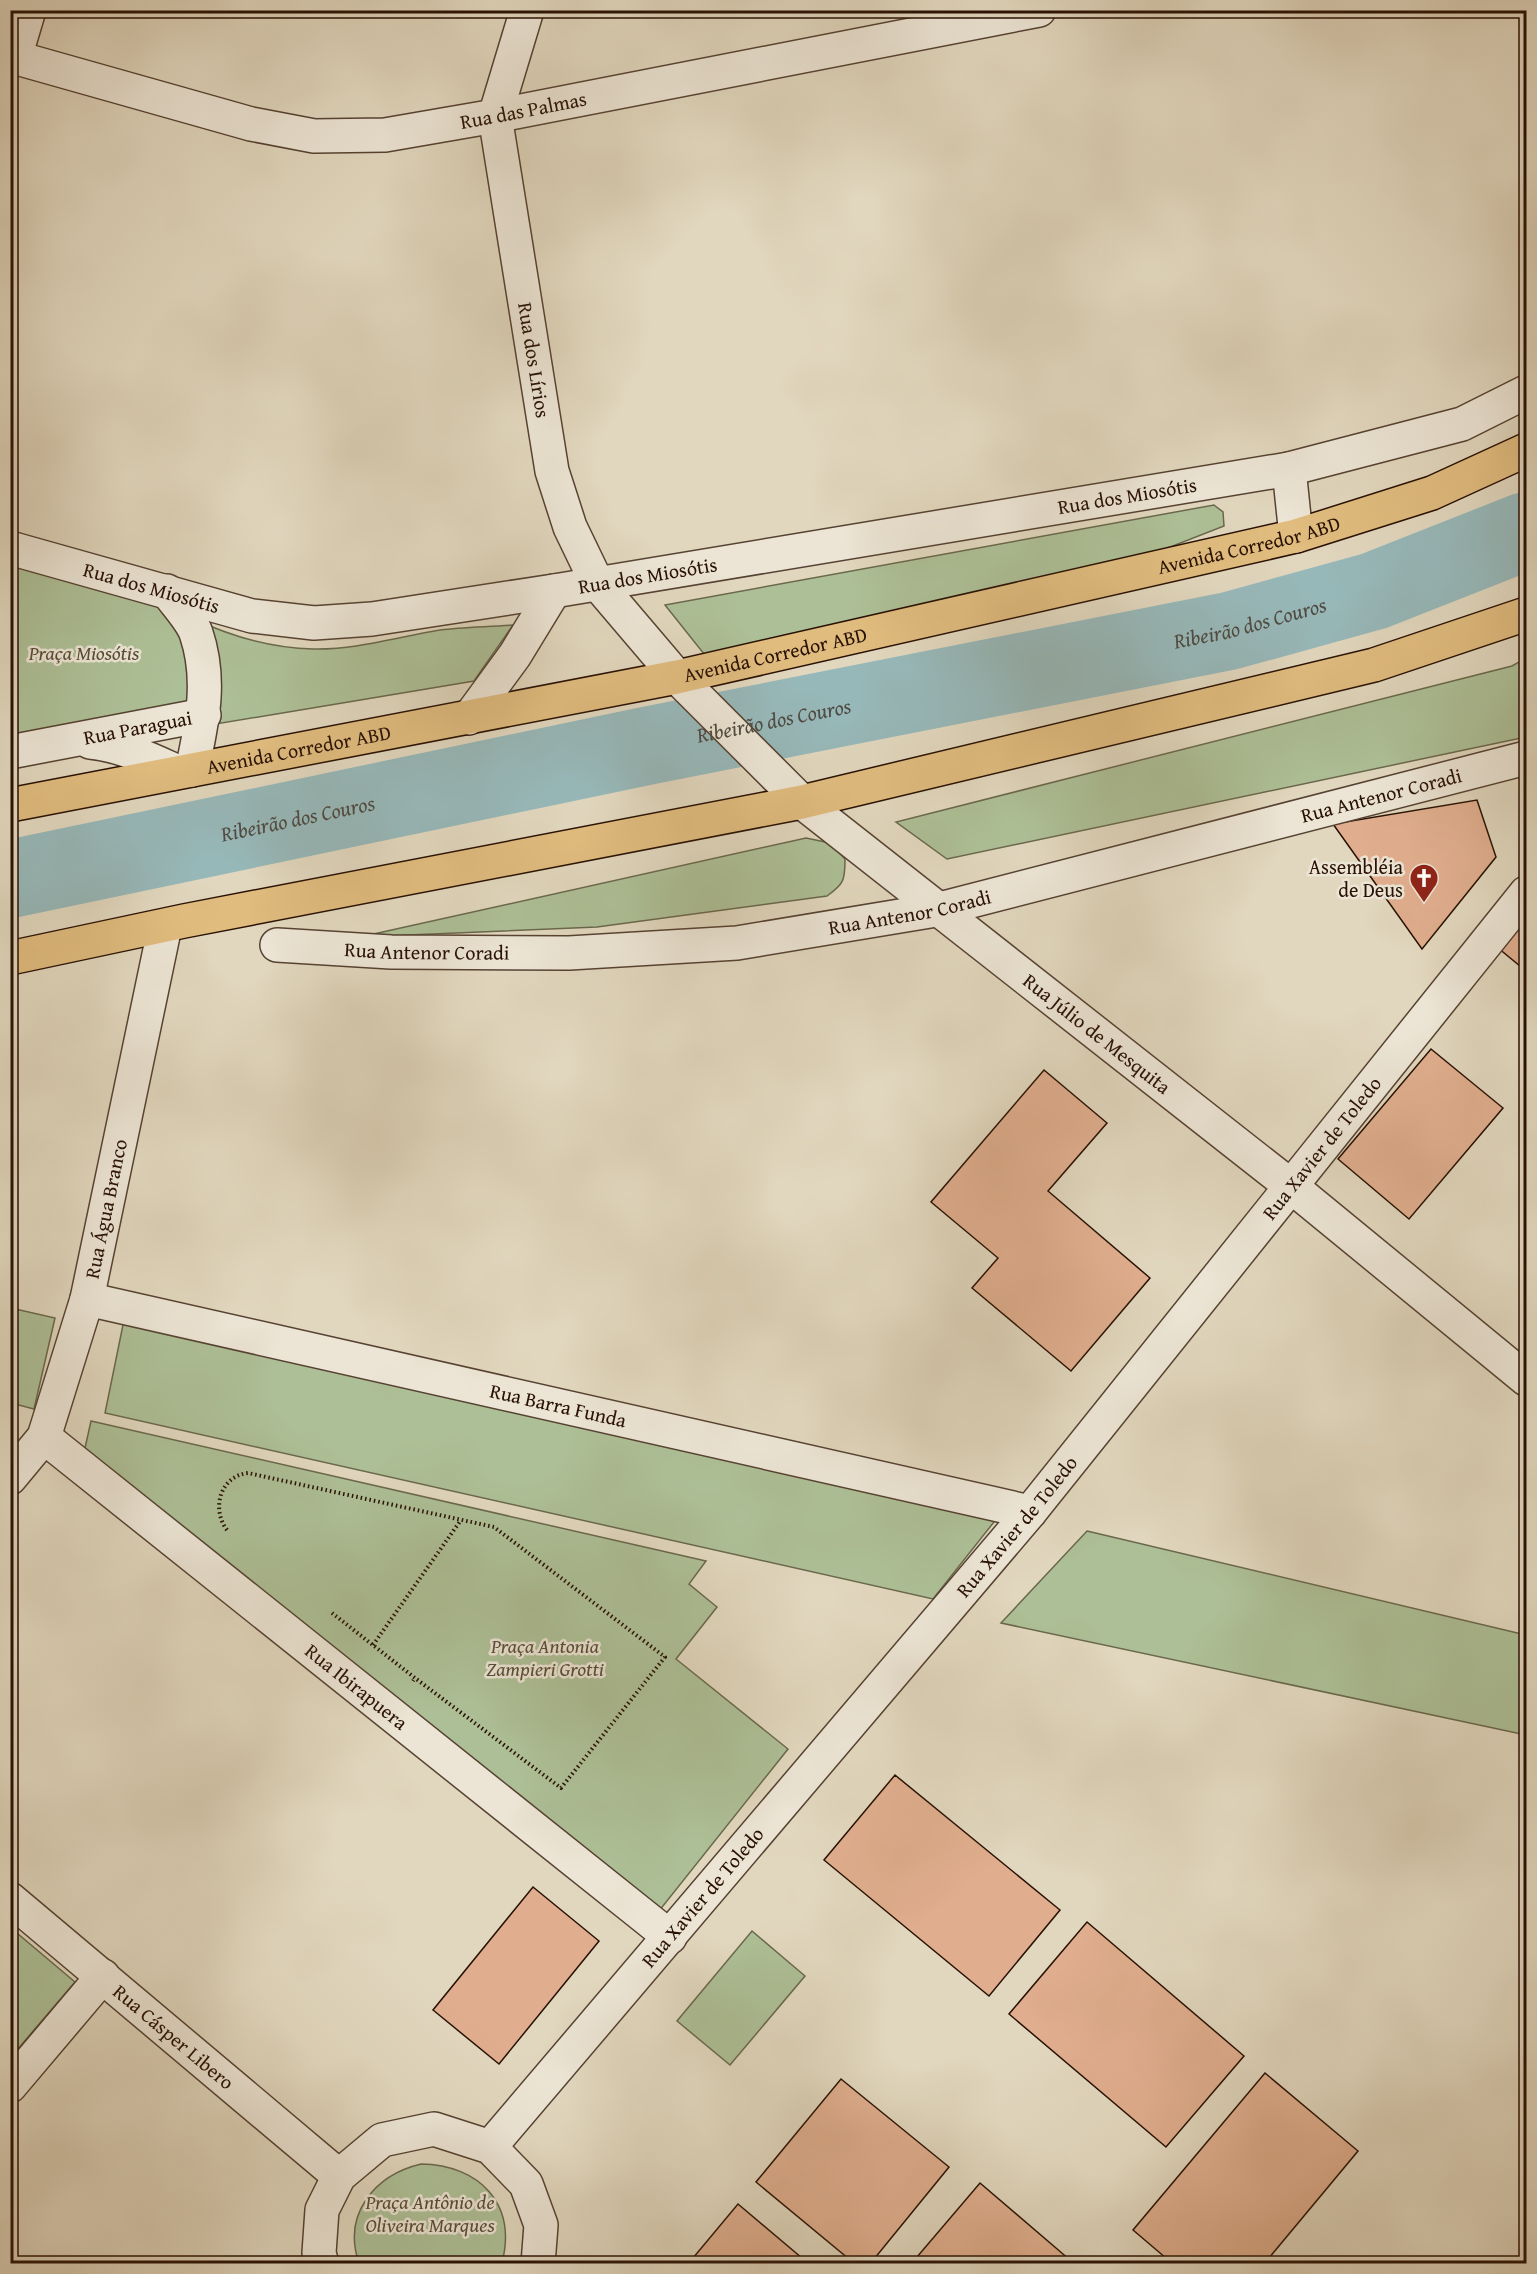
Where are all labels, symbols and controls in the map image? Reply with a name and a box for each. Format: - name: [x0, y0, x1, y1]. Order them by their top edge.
- street label: Rua das Palmas: [458, 83, 589, 136]
- street label: Rua dos Lírios: [511, 300, 558, 420]
- street label: Rua dos Miosótis: [1055, 470, 1199, 521]
- street label: Avenida Corredor ABD: [1155, 508, 1344, 581]
- street label: Rua dos Miosótis: [576, 549, 719, 601]
- street label: Rua dos Miosótis: [80, 554, 223, 620]
- water label: Ribeirão dos Couros: [1170, 589, 1330, 657]
- street label: Avenida Corredor ABD: [681, 619, 870, 689]
- park label: Praça Miosótis: [28, 638, 140, 667]
- water label: Ribeirão dos Couros: [693, 690, 854, 751]
- street label: Rua Paraguai: [81, 703, 195, 752]
- street label: Avenida Corredor ABD: [204, 717, 393, 781]
- street label: Rua Antenor Coradi: [1298, 760, 1465, 829]
- water label: Ribeirão dos Couros: [217, 787, 378, 850]
- place label: Assembléia de Deus: [1309, 852, 1404, 904]
- church icon: Assembléia de Deus: [1408, 862, 1440, 904]
- street label: Rua Antenor Coradi: [826, 881, 994, 942]
- street label: Rua Antenor Coradi: [343, 934, 510, 967]
- street label: Rua Júlio de Mesquita: [1017, 966, 1178, 1101]
- street label: Rua Xavier de Toledo: [1255, 1070, 1388, 1226]
- street label: Rua Água Branco: [77, 1136, 134, 1281]
- street label: Rua Barra Funda: [487, 1375, 630, 1435]
- street label: Rua Xavier de Toledo: [949, 1449, 1084, 1603]
- park label: Praça Antonia Zampieri Grotti: [486, 1631, 604, 1683]
- street label: Rua Ibirapuera: [299, 1636, 415, 1737]
- street label: Rua Xavier de Toledo: [634, 1820, 770, 1973]
- street label: Rua Cásper Libero: [107, 1977, 241, 2096]
- park label: Praça Antônio de Oliveira Marques: [365, 2187, 495, 2239]

